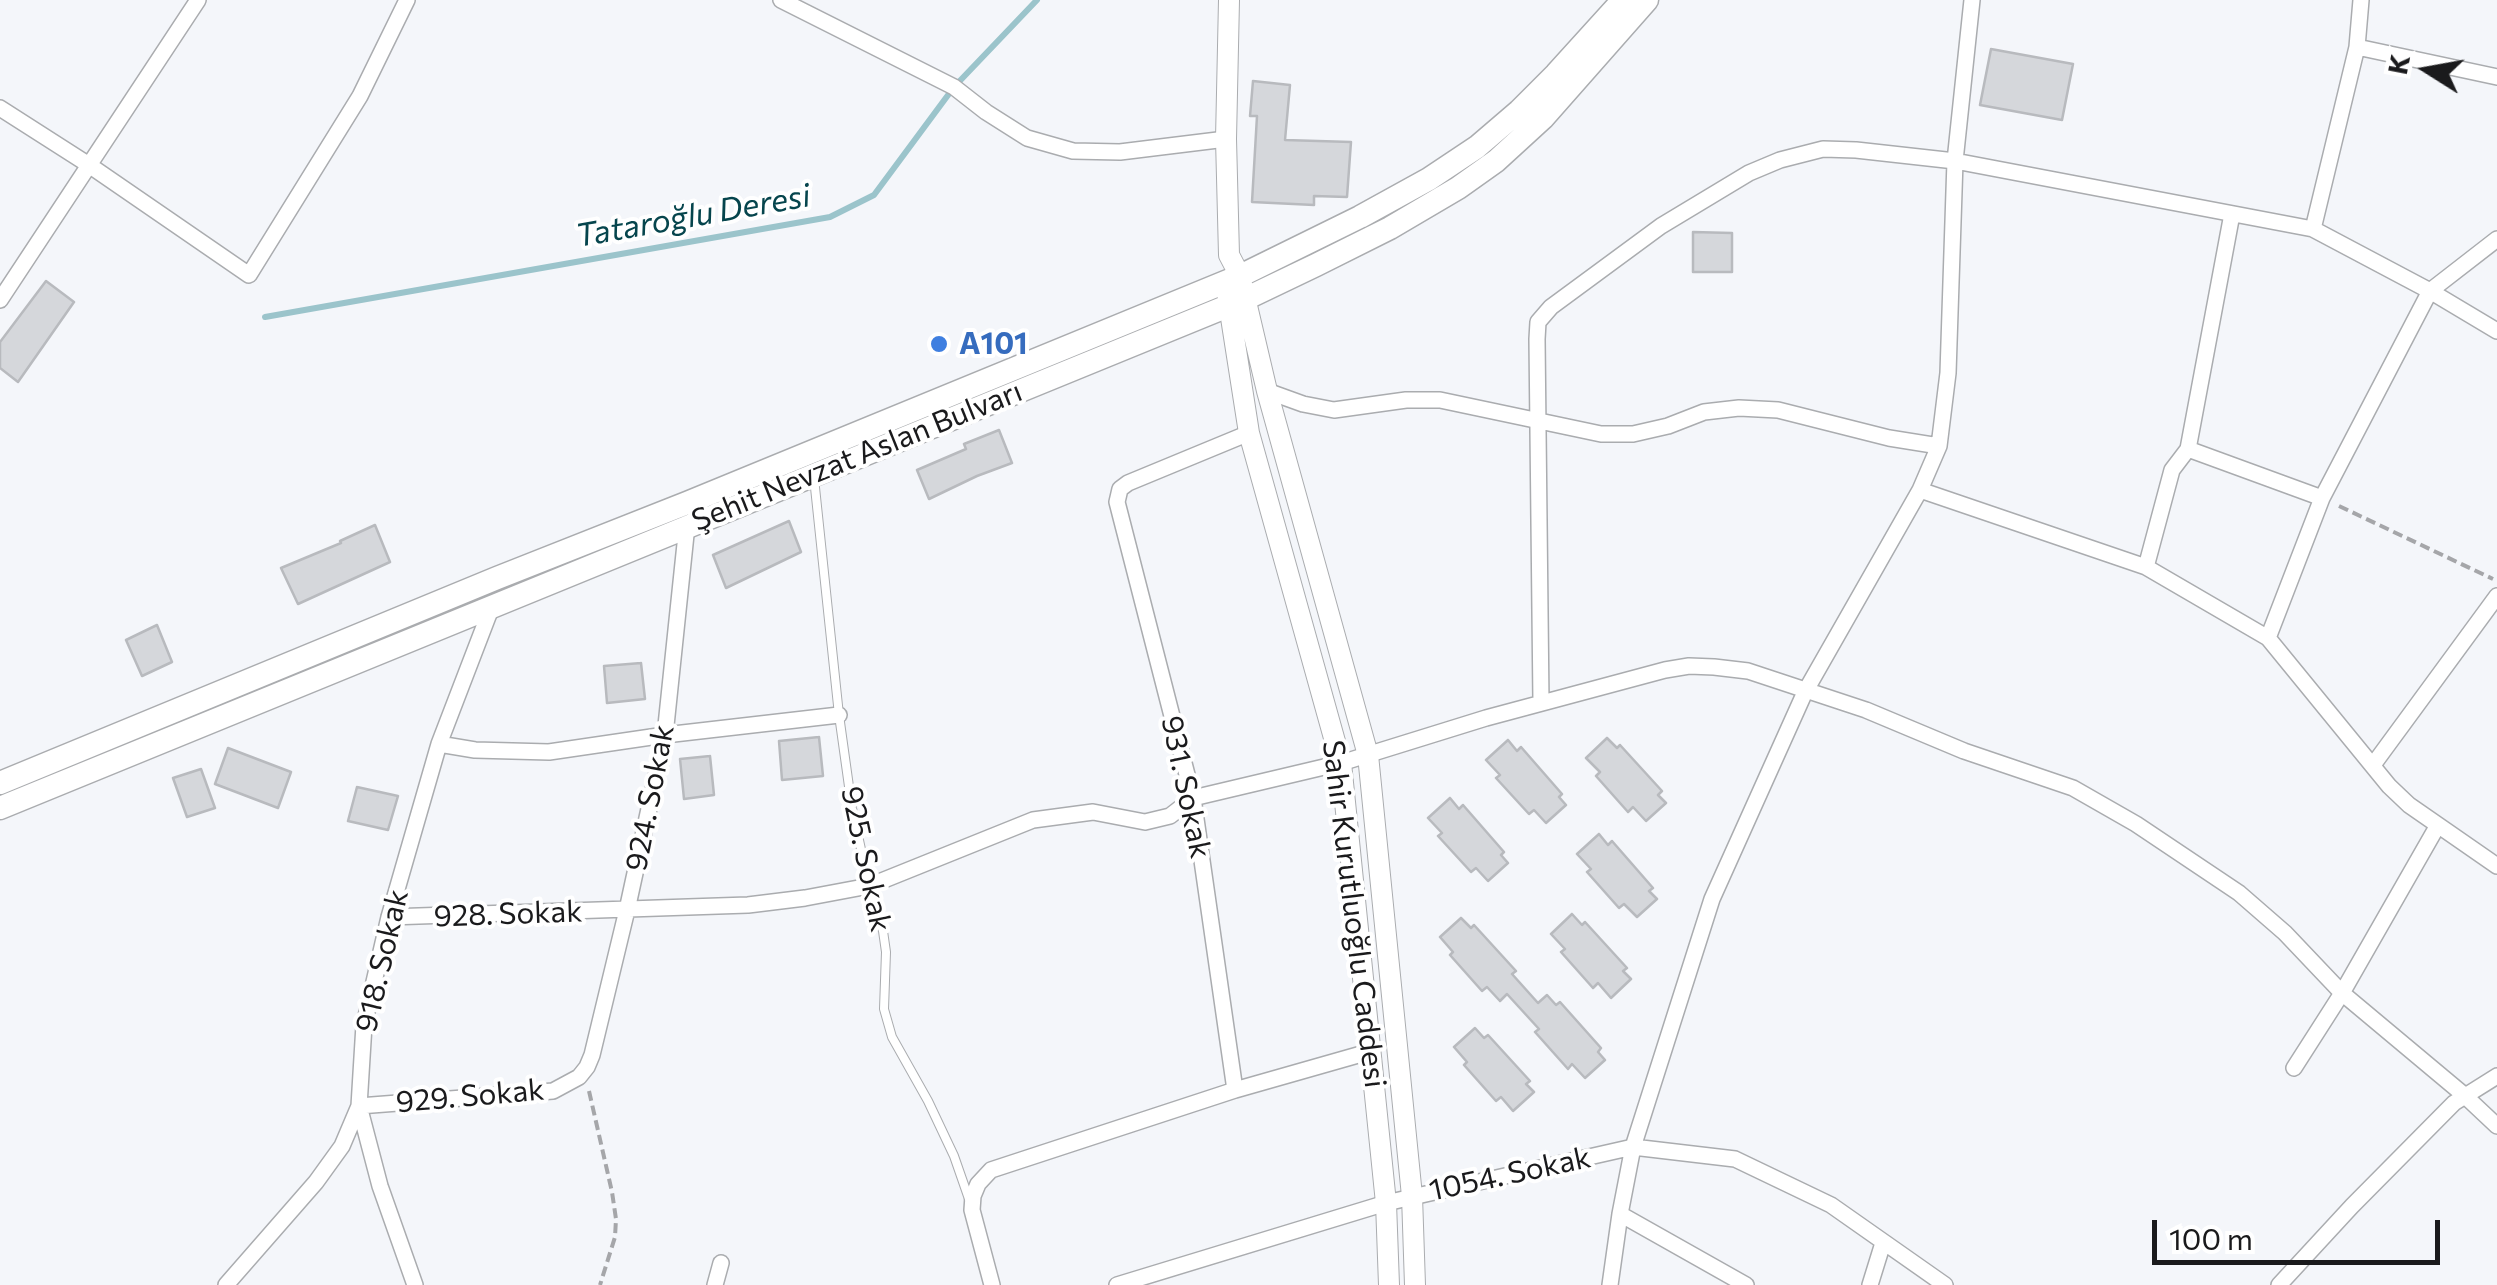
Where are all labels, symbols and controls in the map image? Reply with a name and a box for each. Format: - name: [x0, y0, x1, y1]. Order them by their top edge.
- north arrow: [2377, 20, 2477, 120]
- text: K: [2379, 51, 2416, 77]
- water label: Tataroğlu Deresi: [573, 176, 813, 256]
- place label: A101: [959, 326, 1028, 362]
- marker: A101: [928, 333, 950, 355]
- street label: Şehit Nevzat Aslan Bulvarı: [686, 373, 1028, 539]
- street label: 931. Sokak: [1153, 713, 1219, 861]
- street label: 924. Sokak: [618, 722, 682, 874]
- street label: Sahir Kurutluoğlu Caddesi: [1315, 738, 1393, 1090]
- street label: 925. Sokak: [833, 783, 899, 935]
- street label: 918. Sokak: [348, 886, 416, 1036]
- street label: 928. Sokak: [433, 893, 583, 935]
- street label: 929. Sokak: [394, 1072, 546, 1120]
- street label: 1054. Sokak: [1426, 1139, 1594, 1209]
- scale bar: [2157, 1200, 2444, 1262]
- text: 100 m: [2169, 1219, 2253, 1256]

